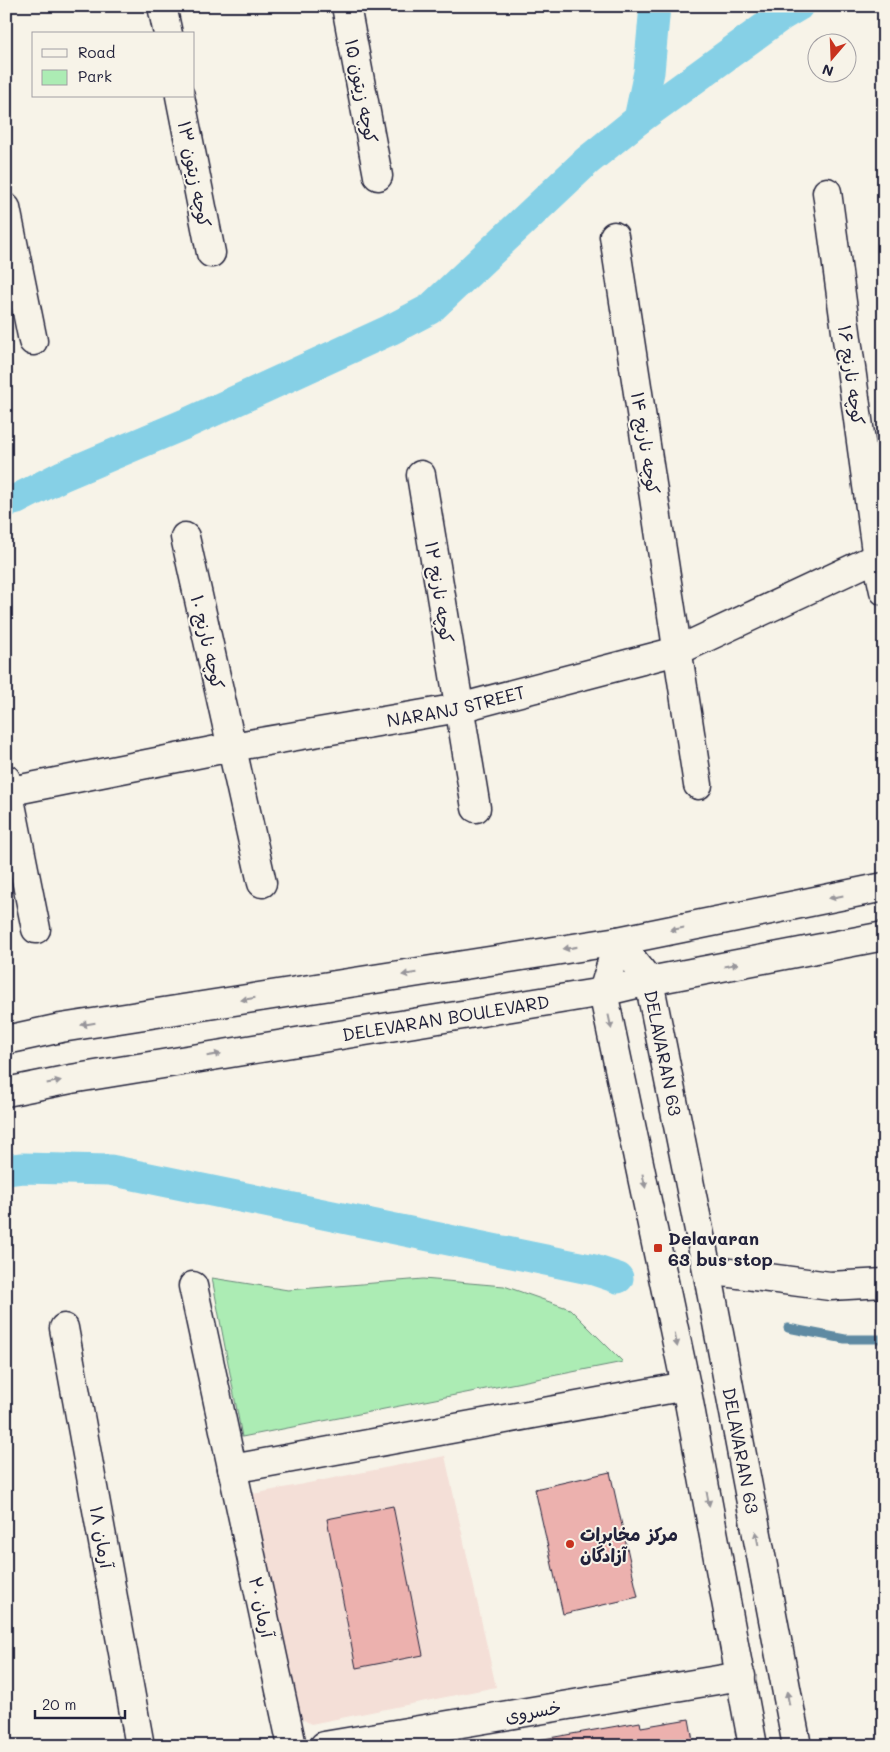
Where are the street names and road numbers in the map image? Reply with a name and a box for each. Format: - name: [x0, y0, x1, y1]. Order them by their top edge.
- street label: کوچه زیتون ۱۵: [339, 37, 384, 146]
- street label: کوچه زیتون ۱۳: [172, 119, 217, 230]
- street label: کوچه نارنج ۱۶: [832, 323, 871, 427]
- street label: کوچه نارنج ۱۴: [625, 390, 666, 496]
- street label: کوچه نارنج ۱۲: [419, 540, 460, 645]
- street label: کوچه نارنج ۱۰: [185, 593, 231, 692]
- street label: NARANJ STREET: [385, 679, 528, 732]
- street label: DELAVARAN 63: [639, 988, 688, 1118]
- street label: DELEVARAN BOULEVARD: [340, 989, 551, 1046]
- street label: DELAVARAN 63: [717, 1385, 765, 1515]
- street label: آرمان ۱۸: [85, 1504, 120, 1572]
- street label: آرمان ۲۰: [244, 1574, 280, 1641]
- street label: خسروی: [503, 1694, 563, 1728]

